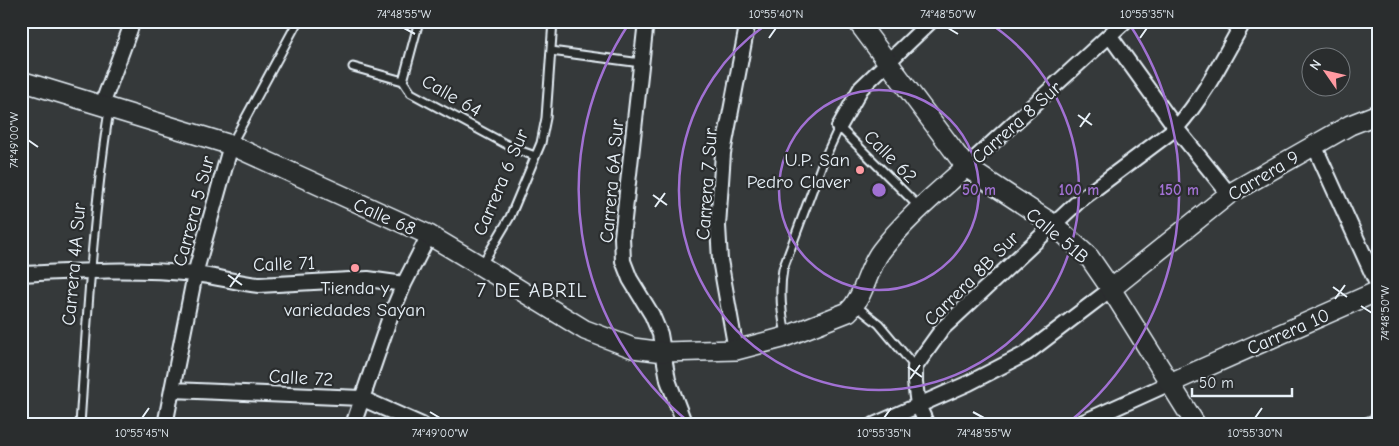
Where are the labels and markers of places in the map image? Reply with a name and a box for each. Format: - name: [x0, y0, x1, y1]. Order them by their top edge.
- place label: U.P. San Pedro Claver: [747, 149, 850, 193]
- marker: U.P. San Pedro Claver: [854, 164, 866, 176]
- centre of rings: [870, 181, 888, 199]
- marker: Tienda y variedades Sayan: [349, 262, 361, 274]
- place label: Tienda y variedades Sayan: [283, 277, 426, 321]

